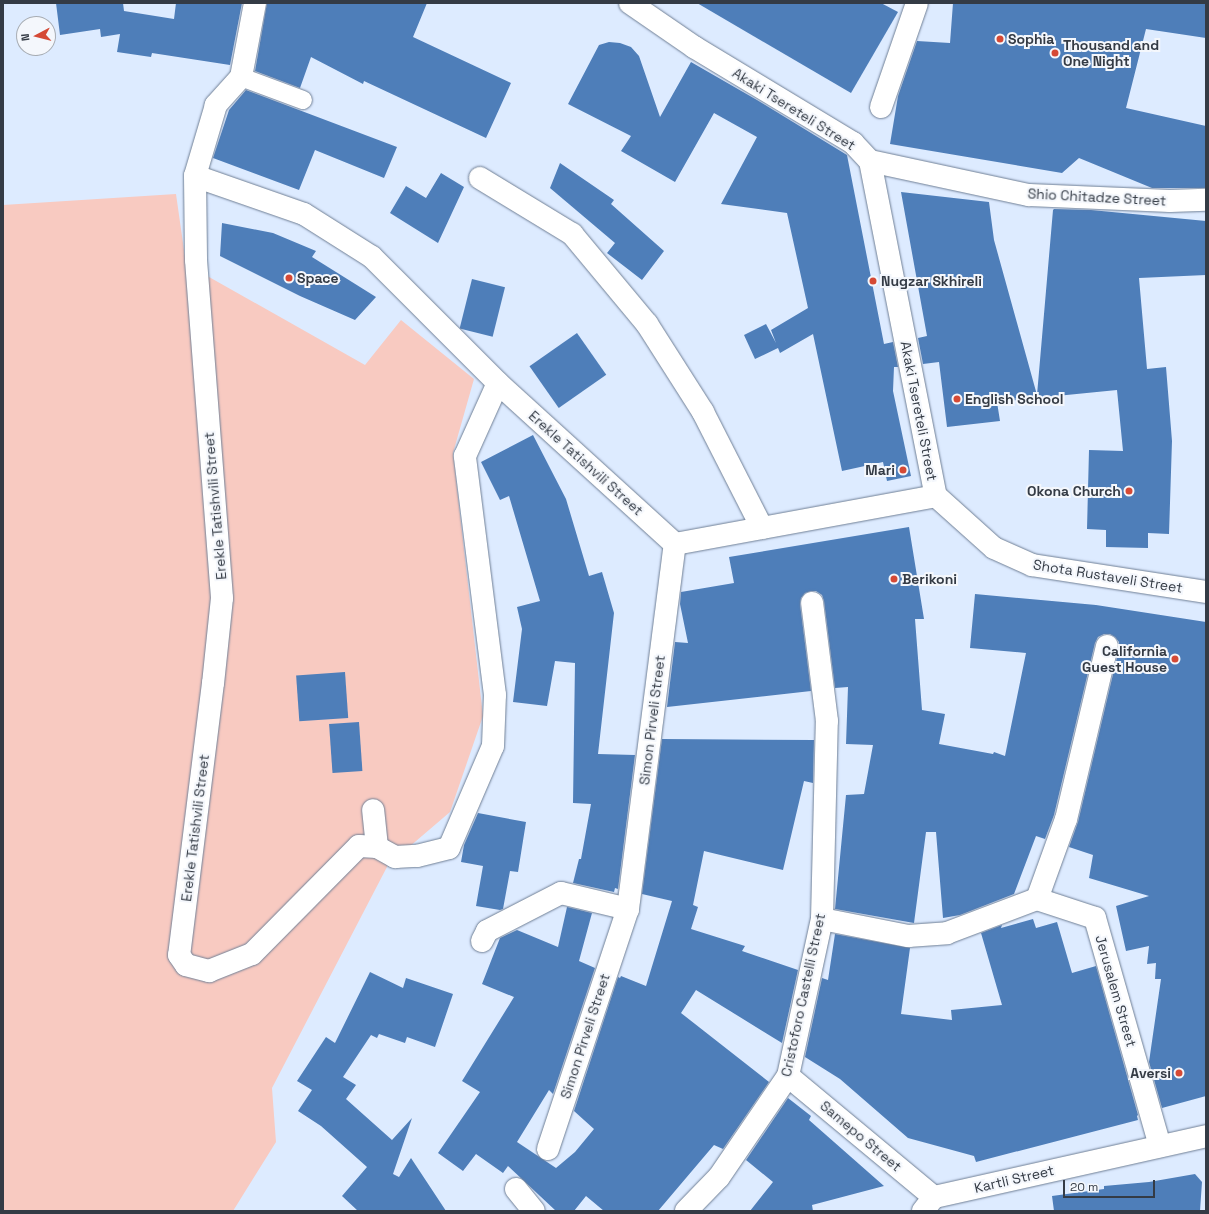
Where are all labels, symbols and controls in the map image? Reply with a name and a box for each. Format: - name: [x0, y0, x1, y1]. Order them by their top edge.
- north arrow: [16, 16, 56, 56]
- place label: Sophia: [1008, 31, 1054, 47]
- text: N: [18, 33, 32, 42]
- marker: Sophia: [995, 34, 1005, 44]
- place label: Thousand and One Night: [1063, 37, 1159, 70]
- marker: Thousand and One Night: [1050, 48, 1060, 58]
- street label: Akaki Tsereteli Street: [729, 64, 859, 154]
- street label: Shio Chitadze Street: [1027, 185, 1167, 209]
- place label: Space: [297, 270, 339, 286]
- marker: Space: [284, 273, 294, 283]
- place label: Nugzar Skhireli: [881, 273, 982, 289]
- marker: Nugzar Skhireli: [868, 276, 878, 286]
- street label: Akaki Tsereteli Street: [897, 340, 941, 482]
- place label: English School: [965, 391, 1063, 407]
- marker: English School: [952, 394, 962, 404]
- street label: Erekle Tatishvili Street: [525, 407, 647, 519]
- street label: Erekle Tatishvili Street: [200, 431, 230, 581]
- place label: Mari: [865, 462, 895, 478]
- marker: Mari: [898, 465, 908, 475]
- place label: Okona Church: [1027, 483, 1121, 499]
- marker: Okona Church: [1124, 486, 1134, 496]
- street label: Shota Rustaveli Street: [1032, 556, 1184, 596]
- place label: Berikoni: [902, 571, 957, 587]
- marker: Berikoni: [889, 574, 899, 584]
- place label: California Guest House: [1082, 643, 1167, 676]
- street label: Simon Pirveli Street: [636, 654, 668, 786]
- marker: California Guest House: [1170, 654, 1180, 664]
- street label: Erekle Tatishvili Street: [178, 753, 212, 903]
- street label: Cristoforo Castelli Street: [777, 912, 829, 1078]
- street label: Jerusalem Street: [1092, 933, 1140, 1049]
- street label: Simon Pirveli Street: [557, 971, 613, 1101]
- place label: Aversi: [1130, 1065, 1171, 1081]
- marker: Aversi: [1174, 1068, 1184, 1078]
- street label: Samepo Street: [817, 1097, 905, 1175]
- street label: Kartli Street: [972, 1162, 1056, 1196]
- scale bar: [1065, 1172, 1157, 1198]
- text: 20 m: [1070, 1179, 1098, 1195]

